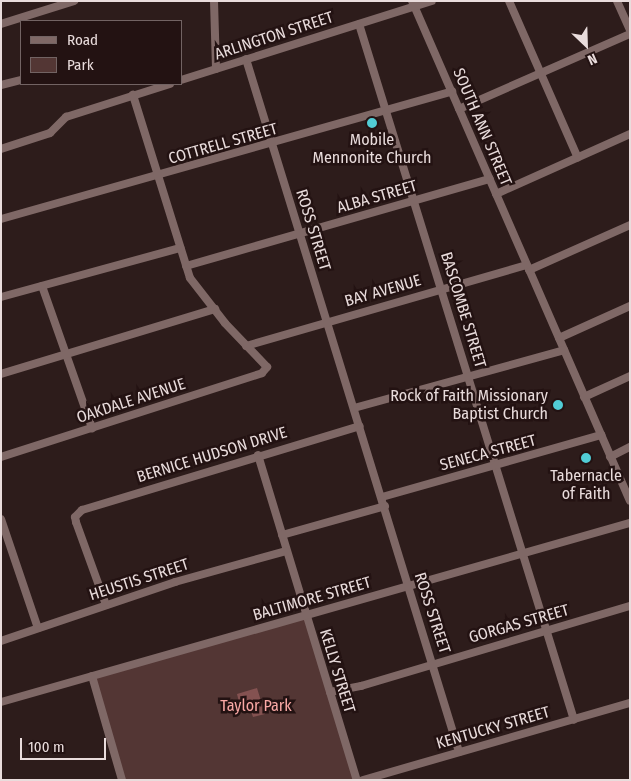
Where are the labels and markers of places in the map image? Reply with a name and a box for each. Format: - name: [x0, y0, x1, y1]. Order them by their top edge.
- marker: Mobile Mennonite Church: [366, 117, 378, 129]
- place label: Mobile Mennonite Church: [313, 130, 431, 168]
- place label: Rock of Faith Missionary Baptist Church: [390, 386, 548, 424]
- marker: Rock of Faith Missionary Baptist Church: [552, 399, 564, 411]
- marker: Tabernacle of Faith: [580, 452, 592, 464]
- place label: Tabernacle of Faith: [550, 466, 622, 504]

